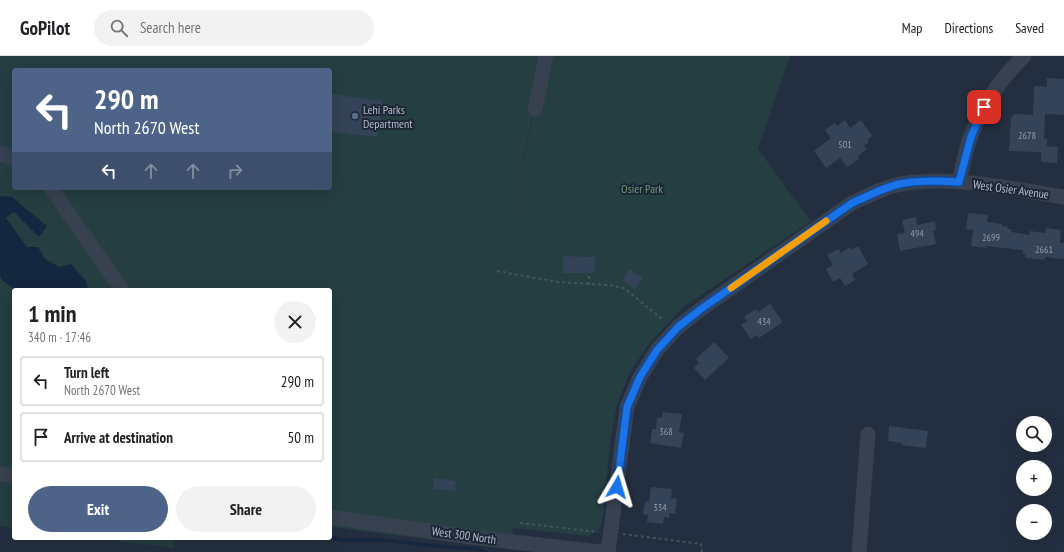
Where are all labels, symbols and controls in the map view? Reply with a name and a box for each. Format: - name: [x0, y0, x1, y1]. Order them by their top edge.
- search box: [94, 10, 374, 46]
- text: GoPilot: [20, 16, 70, 40]
- icon: search: [108, 17, 130, 39]
- text: Search here: [140, 18, 201, 37]
- text: Map: [902, 19, 922, 37]
- text: Directions: [944, 19, 993, 37]
- text: Saved: [1015, 19, 1044, 37]
- text: 290 m: [94, 80, 158, 117]
- icon: left: [28, 84, 80, 136]
- pin: [967, 90, 1001, 124]
- icon: arrive: [973, 96, 995, 118]
- place label: Lehi Parks Department: [363, 102, 413, 131]
- marker: Lehi Parks Department: [350, 111, 360, 121]
- text: North 2670 West: [94, 116, 199, 139]
- house number: 2678: [1018, 129, 1036, 142]
- house number: 501: [838, 138, 852, 151]
- icon: left: [98, 160, 120, 182]
- icon: ahead: [140, 160, 162, 182]
- icon: ahead: [182, 160, 204, 182]
- icon: right: [224, 160, 246, 182]
- street label: West Osier Avenue: [972, 176, 1050, 202]
- park label: Osier Park: [621, 181, 663, 196]
- house number: 494: [910, 227, 924, 240]
- house number: 2699: [982, 231, 1000, 244]
- house number: 2661: [1035, 243, 1053, 256]
- text: 1 min: [28, 298, 76, 329]
- button: close: [274, 301, 316, 343]
- house number: 434: [757, 315, 771, 328]
- text: 340 m · 17:46: [28, 329, 91, 346]
- text: Turn left: [64, 363, 109, 382]
- icon: left: [30, 370, 52, 392]
- text: 290 m: [281, 372, 314, 391]
- text: North 2670 West: [64, 382, 140, 399]
- map controls: [1016, 416, 1052, 540]
- button: search: [1016, 416, 1052, 452]
- house number: 368: [659, 425, 673, 438]
- icon: arrive: [30, 426, 52, 448]
- text: Arrive at destination: [64, 428, 173, 447]
- text: 50 m: [288, 428, 314, 447]
- button: +: [1016, 460, 1052, 496]
- position arrow: [596, 466, 638, 508]
- button: Exit: [28, 486, 168, 532]
- button: Share: [176, 486, 316, 532]
- house number: 334: [653, 501, 667, 514]
- button: −: [1016, 504, 1052, 540]
- street label: West 300 North: [431, 523, 497, 547]

